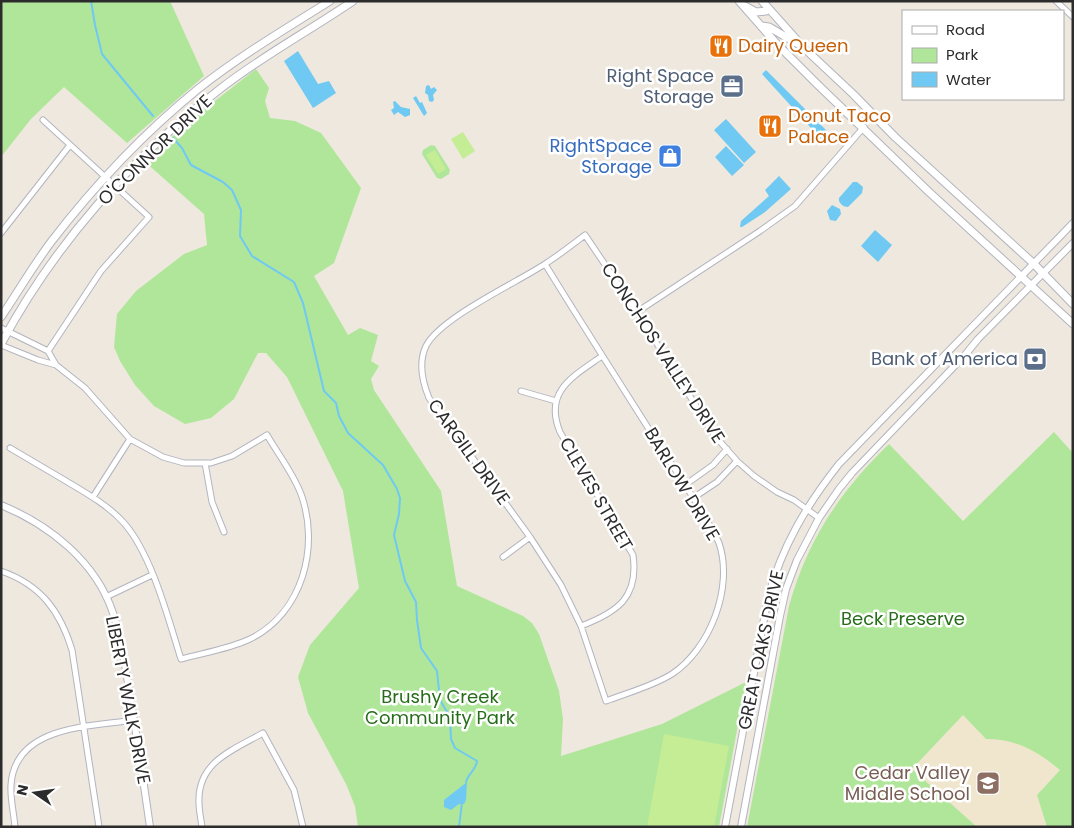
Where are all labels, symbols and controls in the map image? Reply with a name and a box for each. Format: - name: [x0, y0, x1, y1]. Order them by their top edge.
- legend: [902, 10, 1064, 100]
- text: Road: [946, 19, 985, 40]
- restaurant icon: Dairy Queen: [708, 33, 734, 59]
- place label: Dairy Queen: [738, 33, 849, 58]
- text: Park: [946, 44, 978, 65]
- place label: Right Space Storage: [607, 63, 714, 109]
- text: Water: [946, 69, 992, 90]
- office icon: Right Space Storage: [719, 73, 745, 99]
- street label: O'CONNOR DRIVE: [92, 89, 217, 211]
- place label: Donut Taco Palace: [788, 103, 891, 149]
- restaurant icon: Donut Taco Palace: [757, 113, 783, 139]
- place label: RightSpace Storage: [549, 133, 652, 179]
- shop icon: RightSpace Storage: [657, 143, 683, 169]
- street label: CONCHOS VALLEY DRIVE: [596, 258, 731, 448]
- place label: Bank of America: [871, 346, 1018, 371]
- bank icon: Bank of America: [1022, 346, 1048, 372]
- street label: CARGILL DRIVE: [422, 394, 516, 510]
- street label: BARLOW DRIVE: [639, 422, 726, 545]
- street label: CLEVES STREET: [554, 432, 639, 555]
- street label: GREAT OAKS DRIVE: [731, 568, 790, 732]
- park label: Beck Preserve: [841, 606, 965, 631]
- street label: LIBERTY WALK DRIVE: [100, 614, 157, 786]
- park label: Brushy Creek Community Park: [365, 684, 516, 730]
- place label: Cedar Valley Middle School: [845, 760, 970, 806]
- north arrow: [10, 768, 60, 818]
- school or university icon: Cedar Valley Middle School: [975, 770, 1001, 796]
- text: N: [11, 783, 33, 797]

